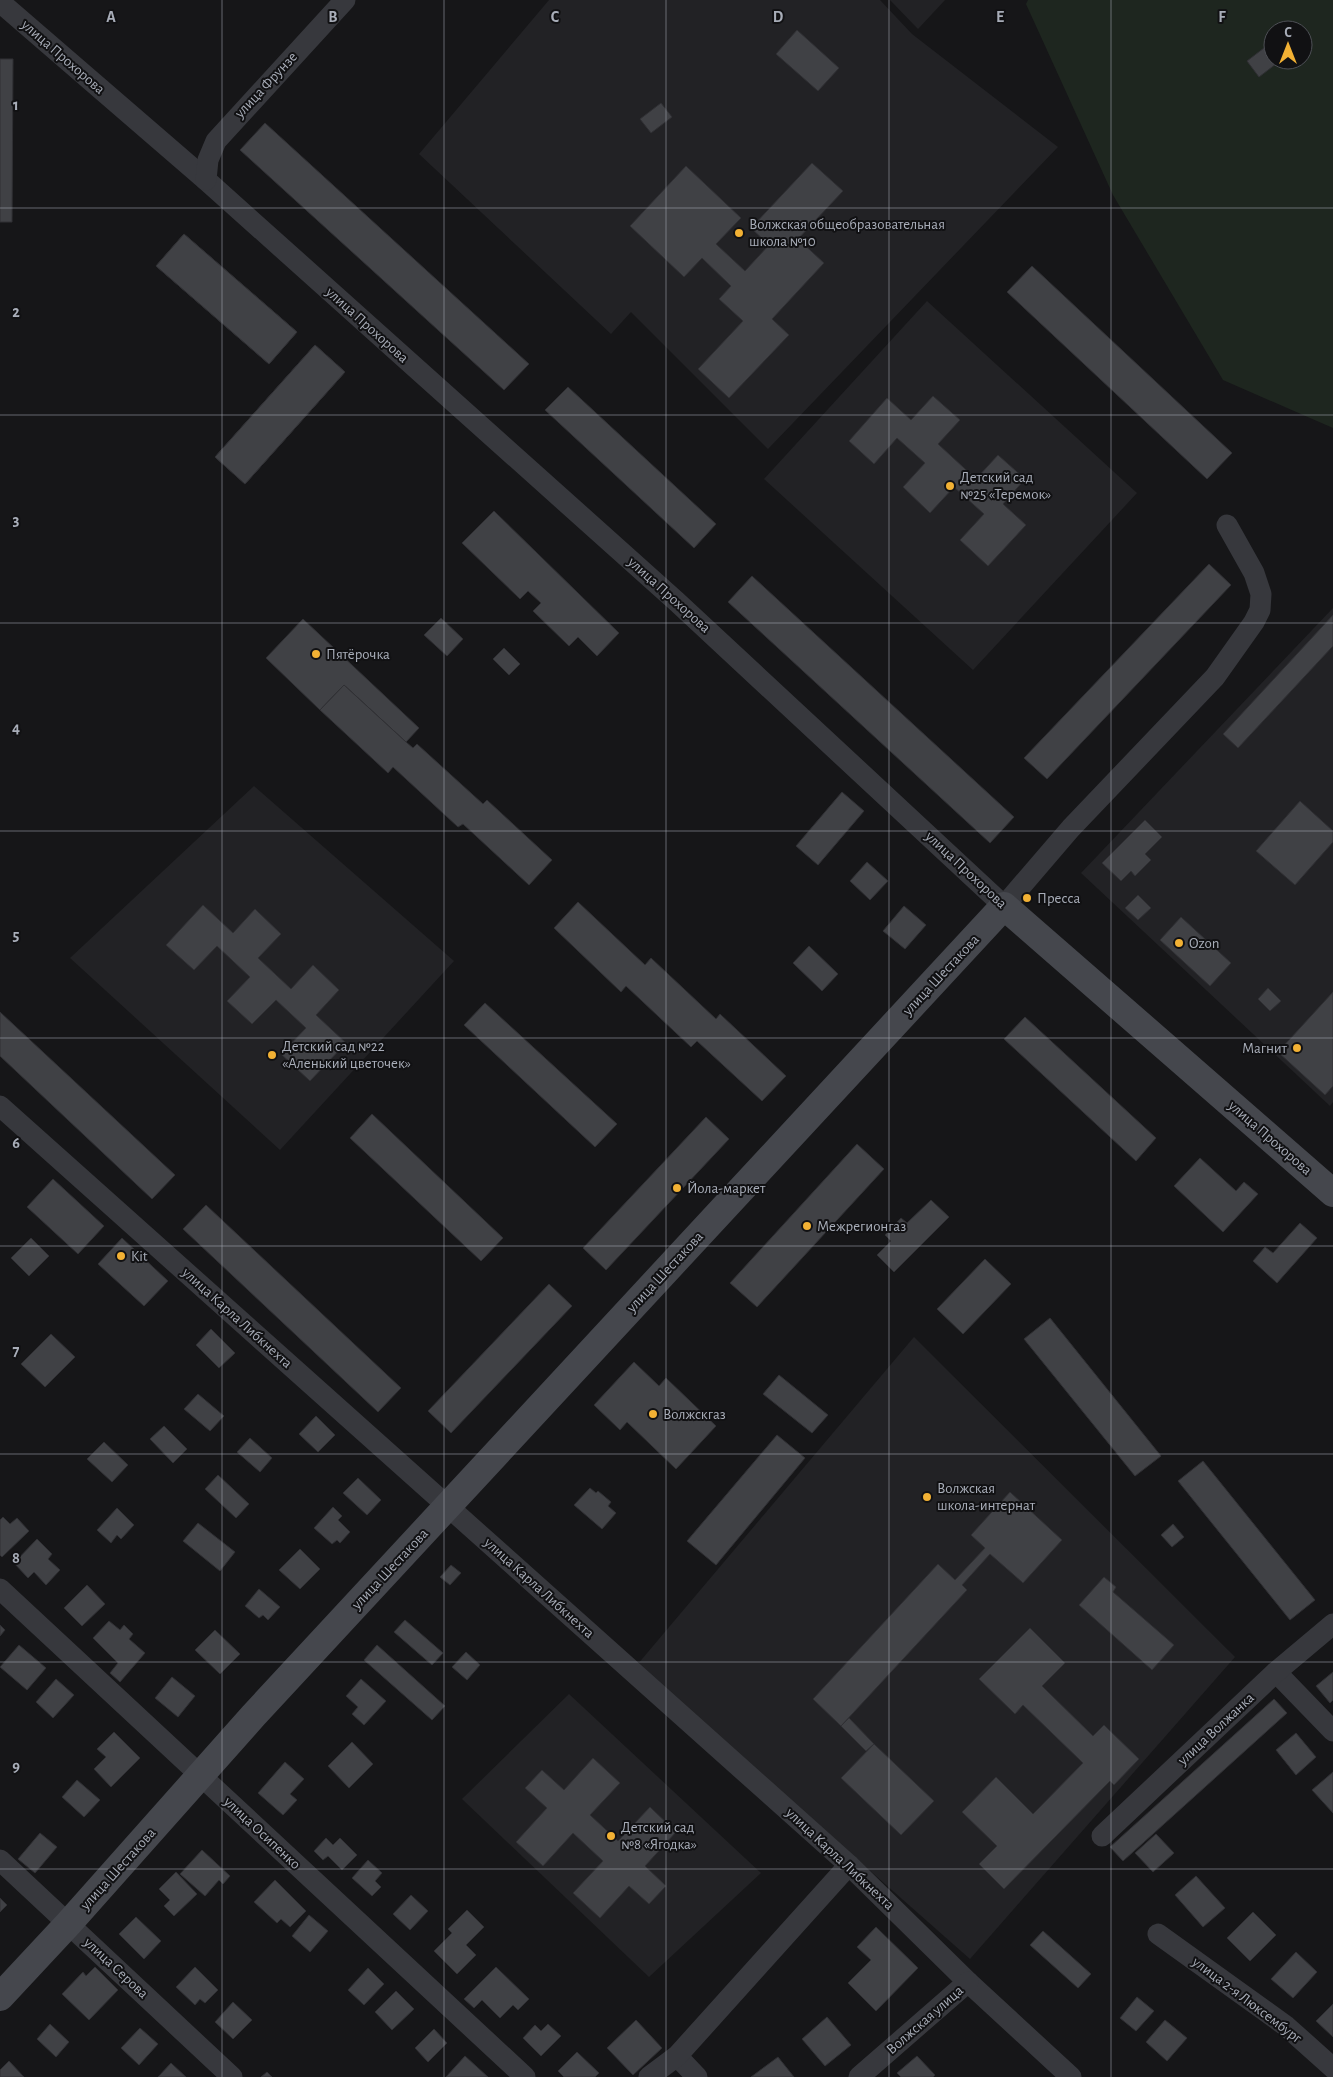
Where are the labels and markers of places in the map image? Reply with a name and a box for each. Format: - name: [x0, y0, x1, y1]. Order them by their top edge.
- place label: Волжская общеобразовательная школа №10: [749, 217, 945, 249]
- marker: Волжская общеобразовательная школа №10: [733, 227, 745, 239]
- place label: Детский сад №25 «Теремок»: [960, 470, 1051, 502]
- marker: Детский сад №25 «Теремок»: [944, 480, 956, 492]
- place label: Пятёрочка: [326, 647, 390, 662]
- marker: Пятёрочка: [310, 648, 322, 660]
- place label: Пресса: [1037, 891, 1080, 906]
- marker: Пресса: [1021, 892, 1033, 904]
- place label: Ozon: [1189, 936, 1219, 951]
- marker: Ozon: [1173, 937, 1185, 949]
- place label: Детский сад №22 «Аленький цветочек»: [282, 1039, 411, 1071]
- place label: Магнит: [1242, 1041, 1288, 1056]
- marker: Магнит: [1291, 1042, 1303, 1054]
- marker: Детский сад №22 «Аленький цветочек»: [266, 1049, 278, 1061]
- place label: Йола-маркет: [687, 1181, 766, 1196]
- marker: Йола-маркет: [671, 1182, 683, 1194]
- place label: Межрегионгаз: [817, 1219, 906, 1234]
- marker: Межрегионгаз: [801, 1220, 813, 1232]
- place label: Kit: [131, 1249, 148, 1264]
- marker: Kit: [115, 1250, 127, 1262]
- place label: Волжскгаз: [663, 1407, 726, 1422]
- marker: Волжскгаз: [647, 1408, 659, 1420]
- place label: Волжская школа-интернат: [937, 1481, 1036, 1513]
- marker: Волжская школа-интернат: [921, 1491, 933, 1503]
- place label: Детский сад №8 «Ягодка»: [621, 1820, 697, 1852]
- marker: Детский сад №8 «Ягодка»: [605, 1830, 617, 1842]

